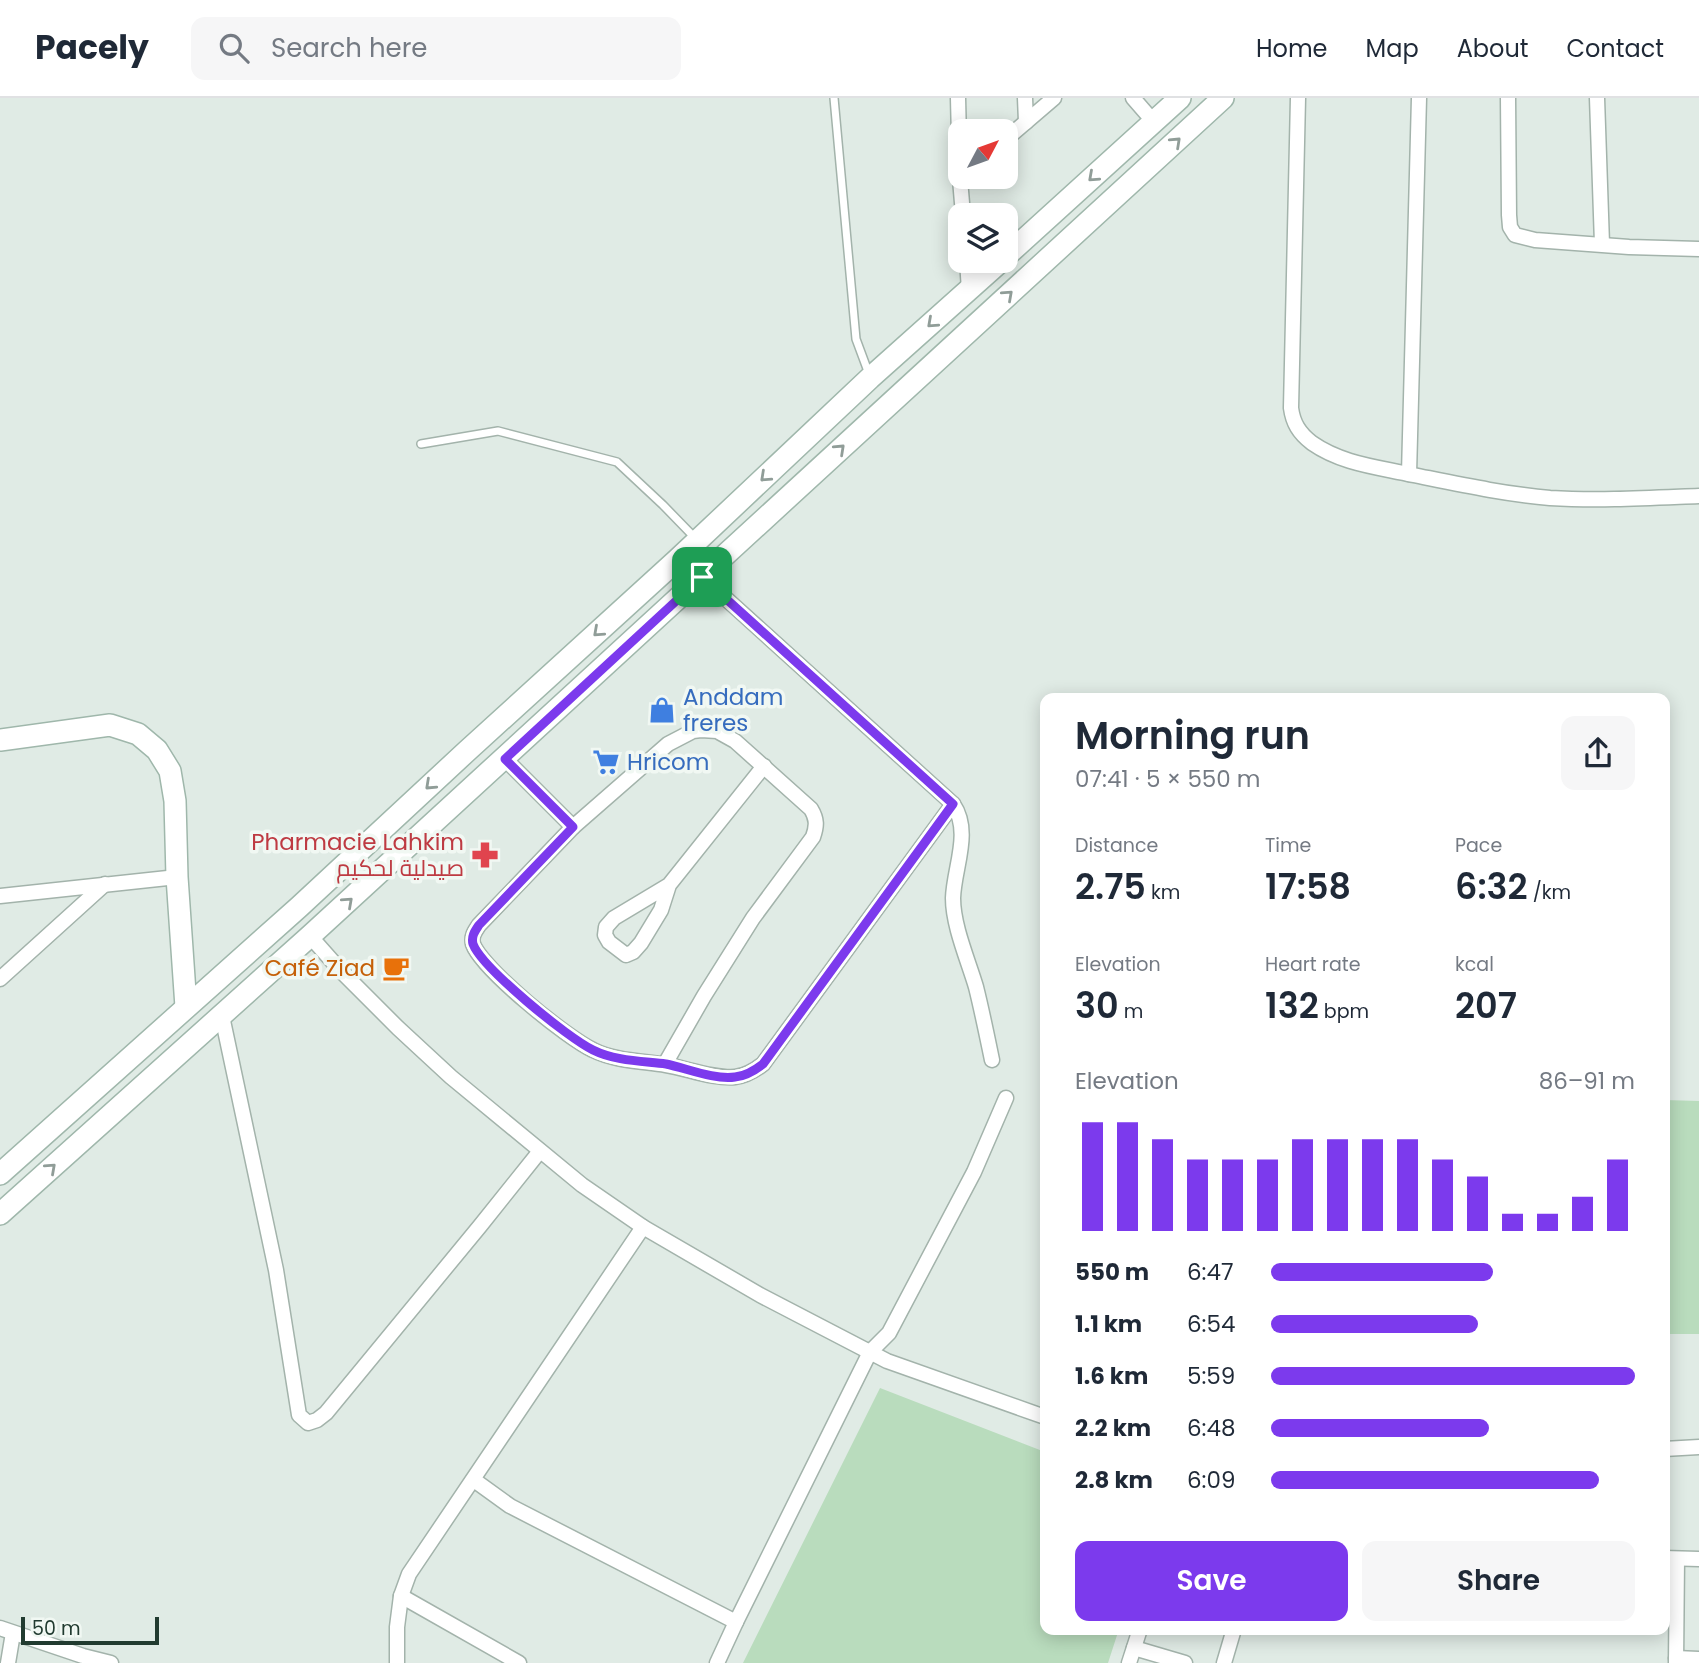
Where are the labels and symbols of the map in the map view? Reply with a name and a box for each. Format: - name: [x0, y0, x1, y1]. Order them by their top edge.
- north arrow: [948, 119, 1018, 189]
- one-way arrow: [1168, 138, 1181, 151]
- one-way arrow: [1088, 168, 1101, 181]
- one-way arrow: [1000, 291, 1013, 304]
- one-way arrow: [927, 315, 940, 327]
- one-way arrow: [832, 445, 845, 458]
- one-way arrow: [760, 469, 773, 482]
- pin: [672, 547, 732, 607]
- one-way arrow: [593, 624, 606, 636]
- place label: Anddam freres: [683, 681, 784, 739]
- shop icon: Anddam freres: [647, 695, 677, 725]
- place label: Hricom: [627, 746, 710, 778]
- supermarket icon: Hricom: [591, 747, 621, 777]
- one-way arrow: [425, 777, 438, 790]
- place label: Pharmacie Lahkim صيدلية لحكيم: [251, 826, 464, 884]
- pharmacy icon: Pharmacie Lahkim صيدلية لحكيم: [470, 840, 500, 870]
- one-way arrow: [340, 897, 353, 910]
- place label: Café Ziad: [265, 952, 375, 984]
- cafe icon: Café Ziad: [381, 953, 411, 983]
- one-way arrow: [43, 1164, 56, 1177]
- scale bar: [21, 1614, 159, 1646]

